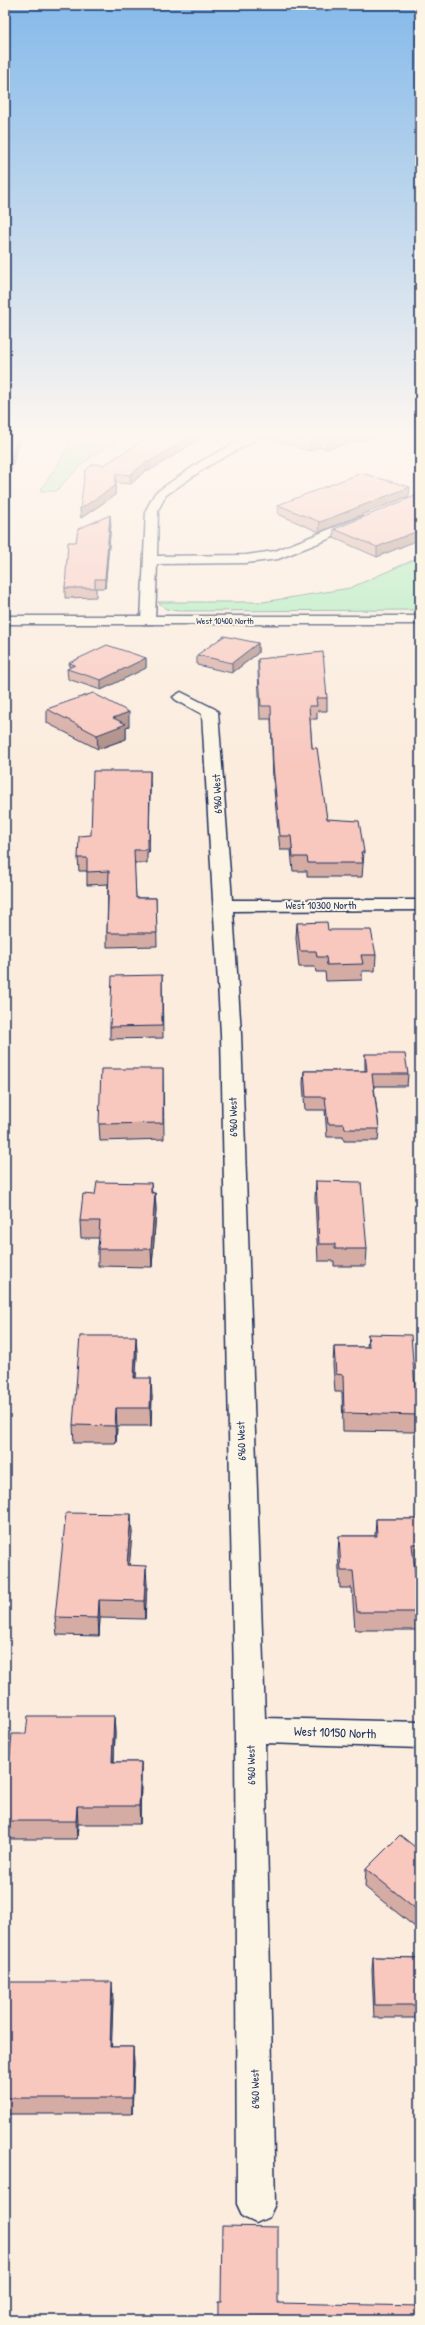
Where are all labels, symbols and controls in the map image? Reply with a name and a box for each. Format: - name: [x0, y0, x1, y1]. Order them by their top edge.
- street label: West 10400 North: [196, 615, 254, 627]
- street label: 6960 West: [209, 774, 225, 814]
- street label: West 10300 North: [286, 898, 357, 912]
- street label: 6960 West: [226, 1097, 240, 1137]
- street label: 6960 West: [233, 1421, 249, 1461]
- street label: West 10150 North: [294, 1722, 377, 1742]
- street label: 6960 West: [244, 1745, 258, 1785]
- street label: 6960 West: [248, 2069, 262, 2109]

